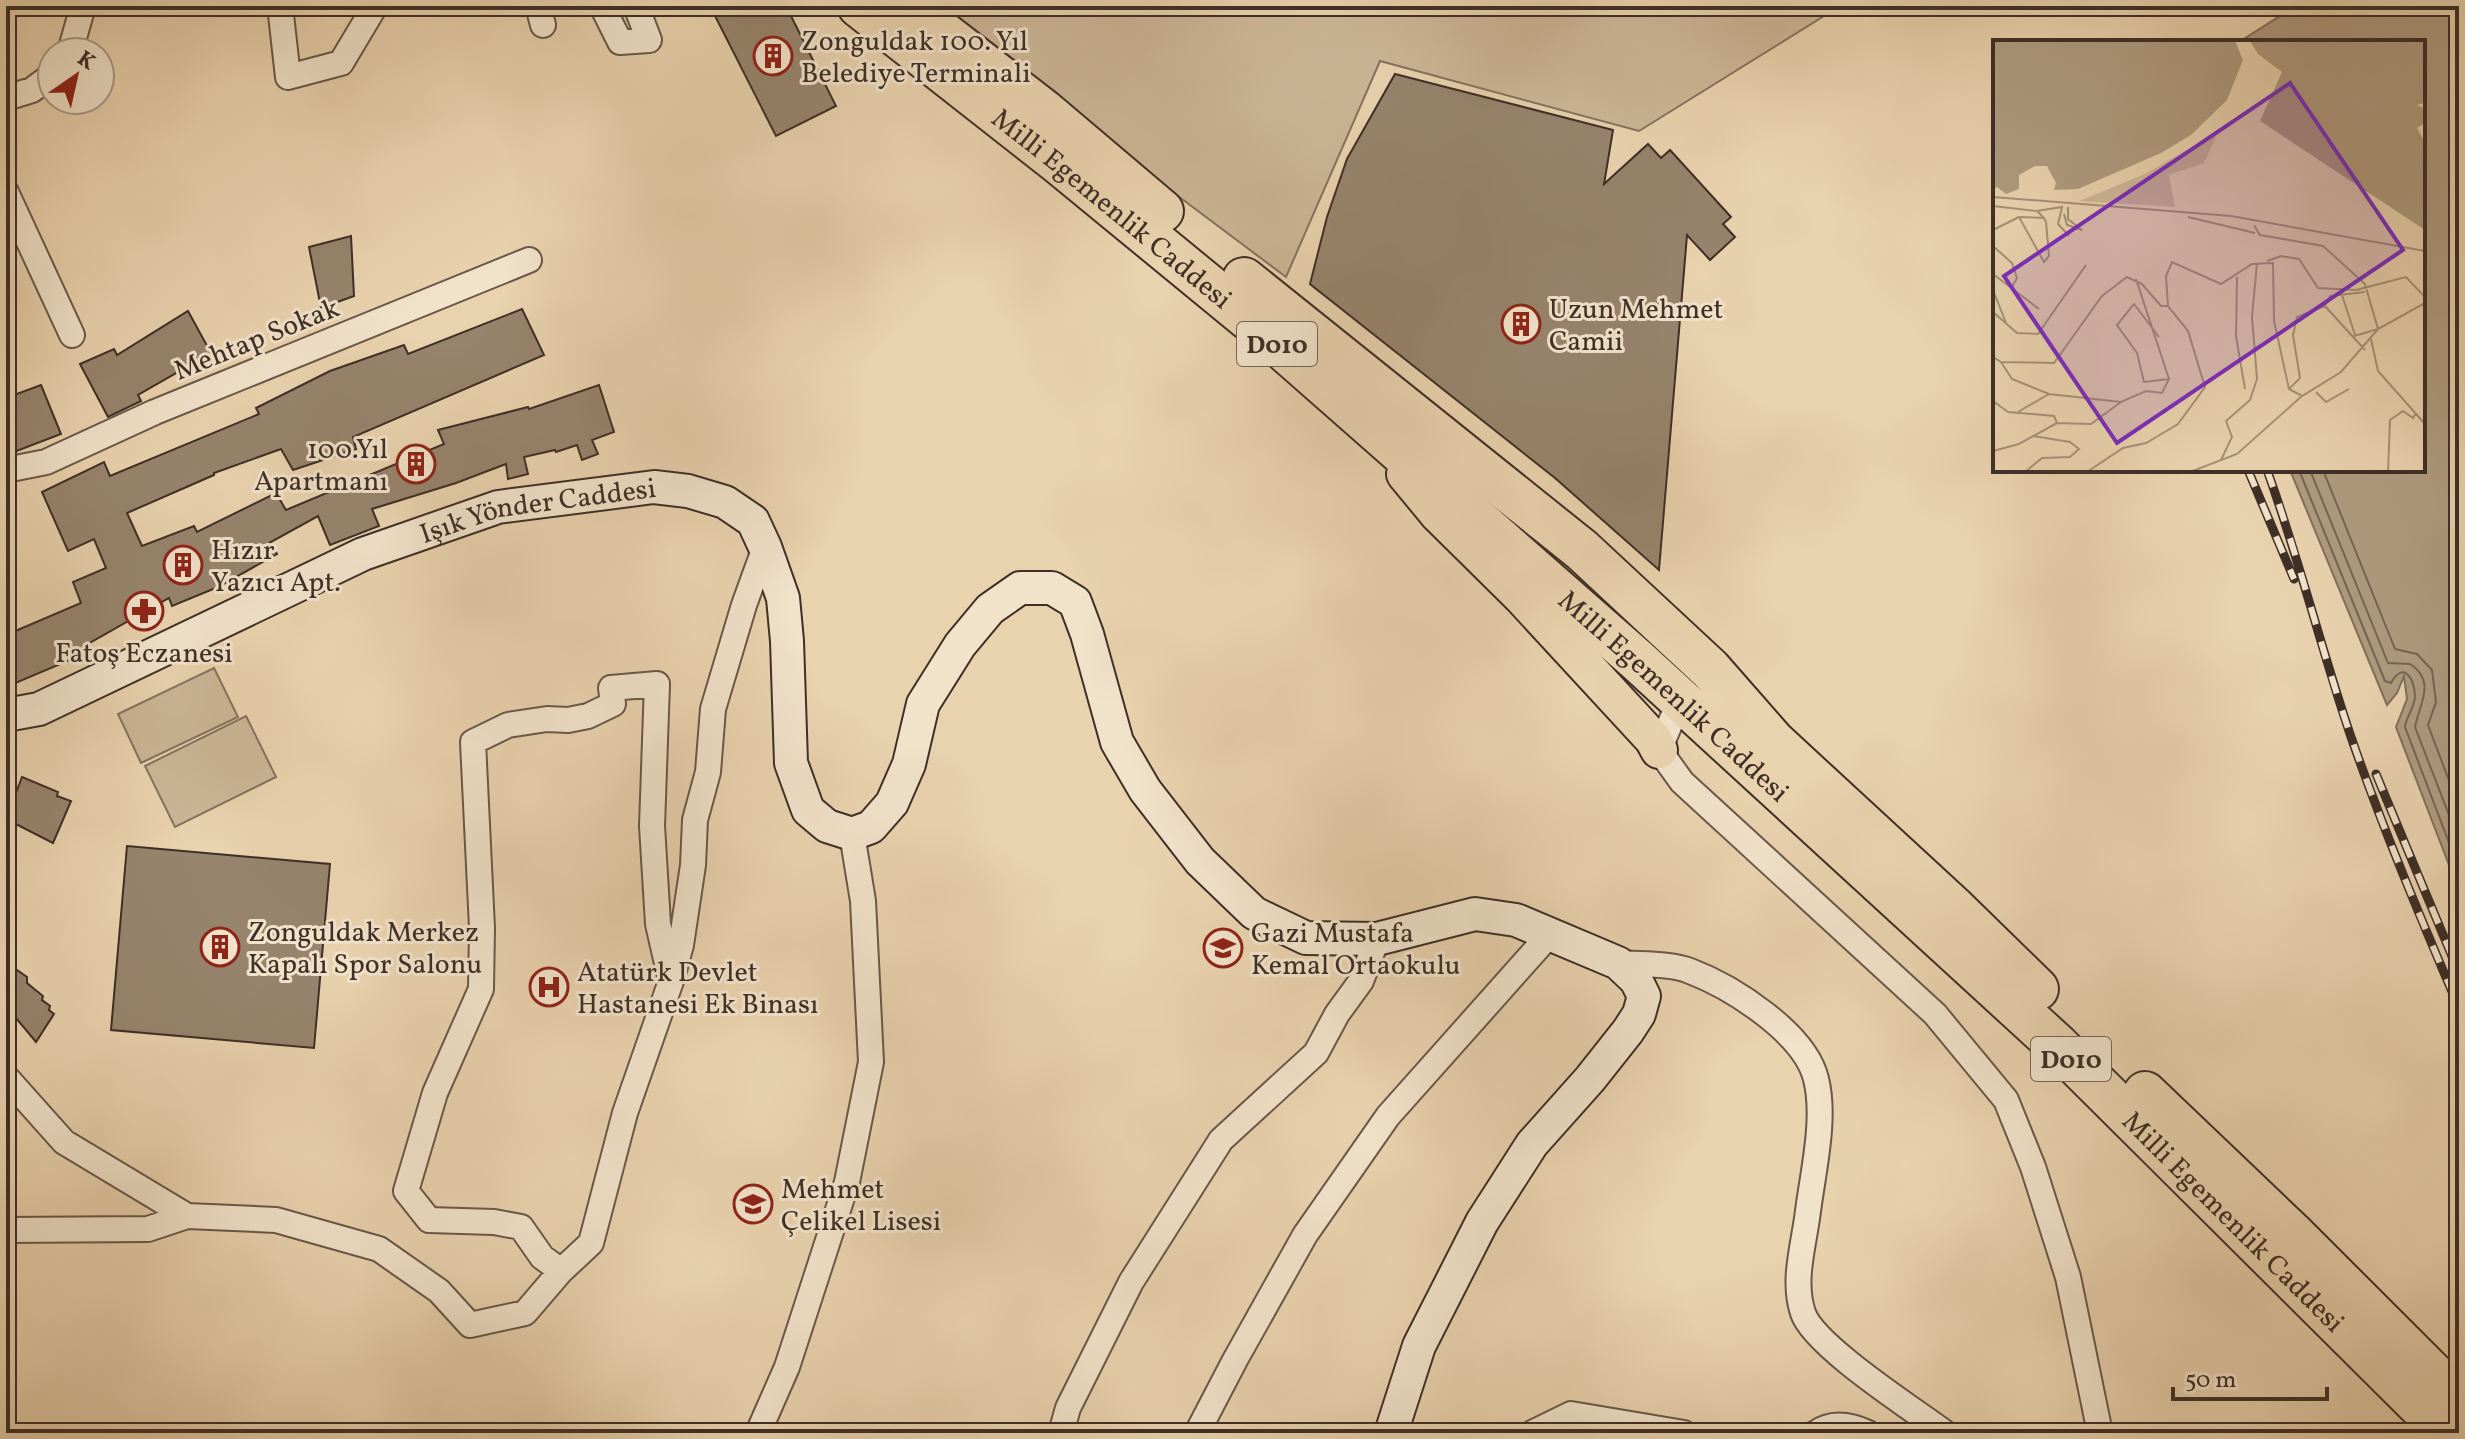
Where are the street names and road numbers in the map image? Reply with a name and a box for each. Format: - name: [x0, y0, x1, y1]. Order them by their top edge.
- street label: Milli Egemenlik Caddesi: [982, 100, 1239, 319]
- street label: Mehtap Sokak: [168, 289, 346, 391]
- road number: D010: [1237, 322, 1317, 366]
- street label: Işık Yönder Caddesi: [415, 470, 658, 555]
- street label: Milli Egemenlik Caddesi: [1548, 582, 1797, 812]
- road number: D010: [2031, 1037, 2111, 1081]
- street label: Milli Egemenlik Caddesi: [2112, 1103, 2352, 1342]

